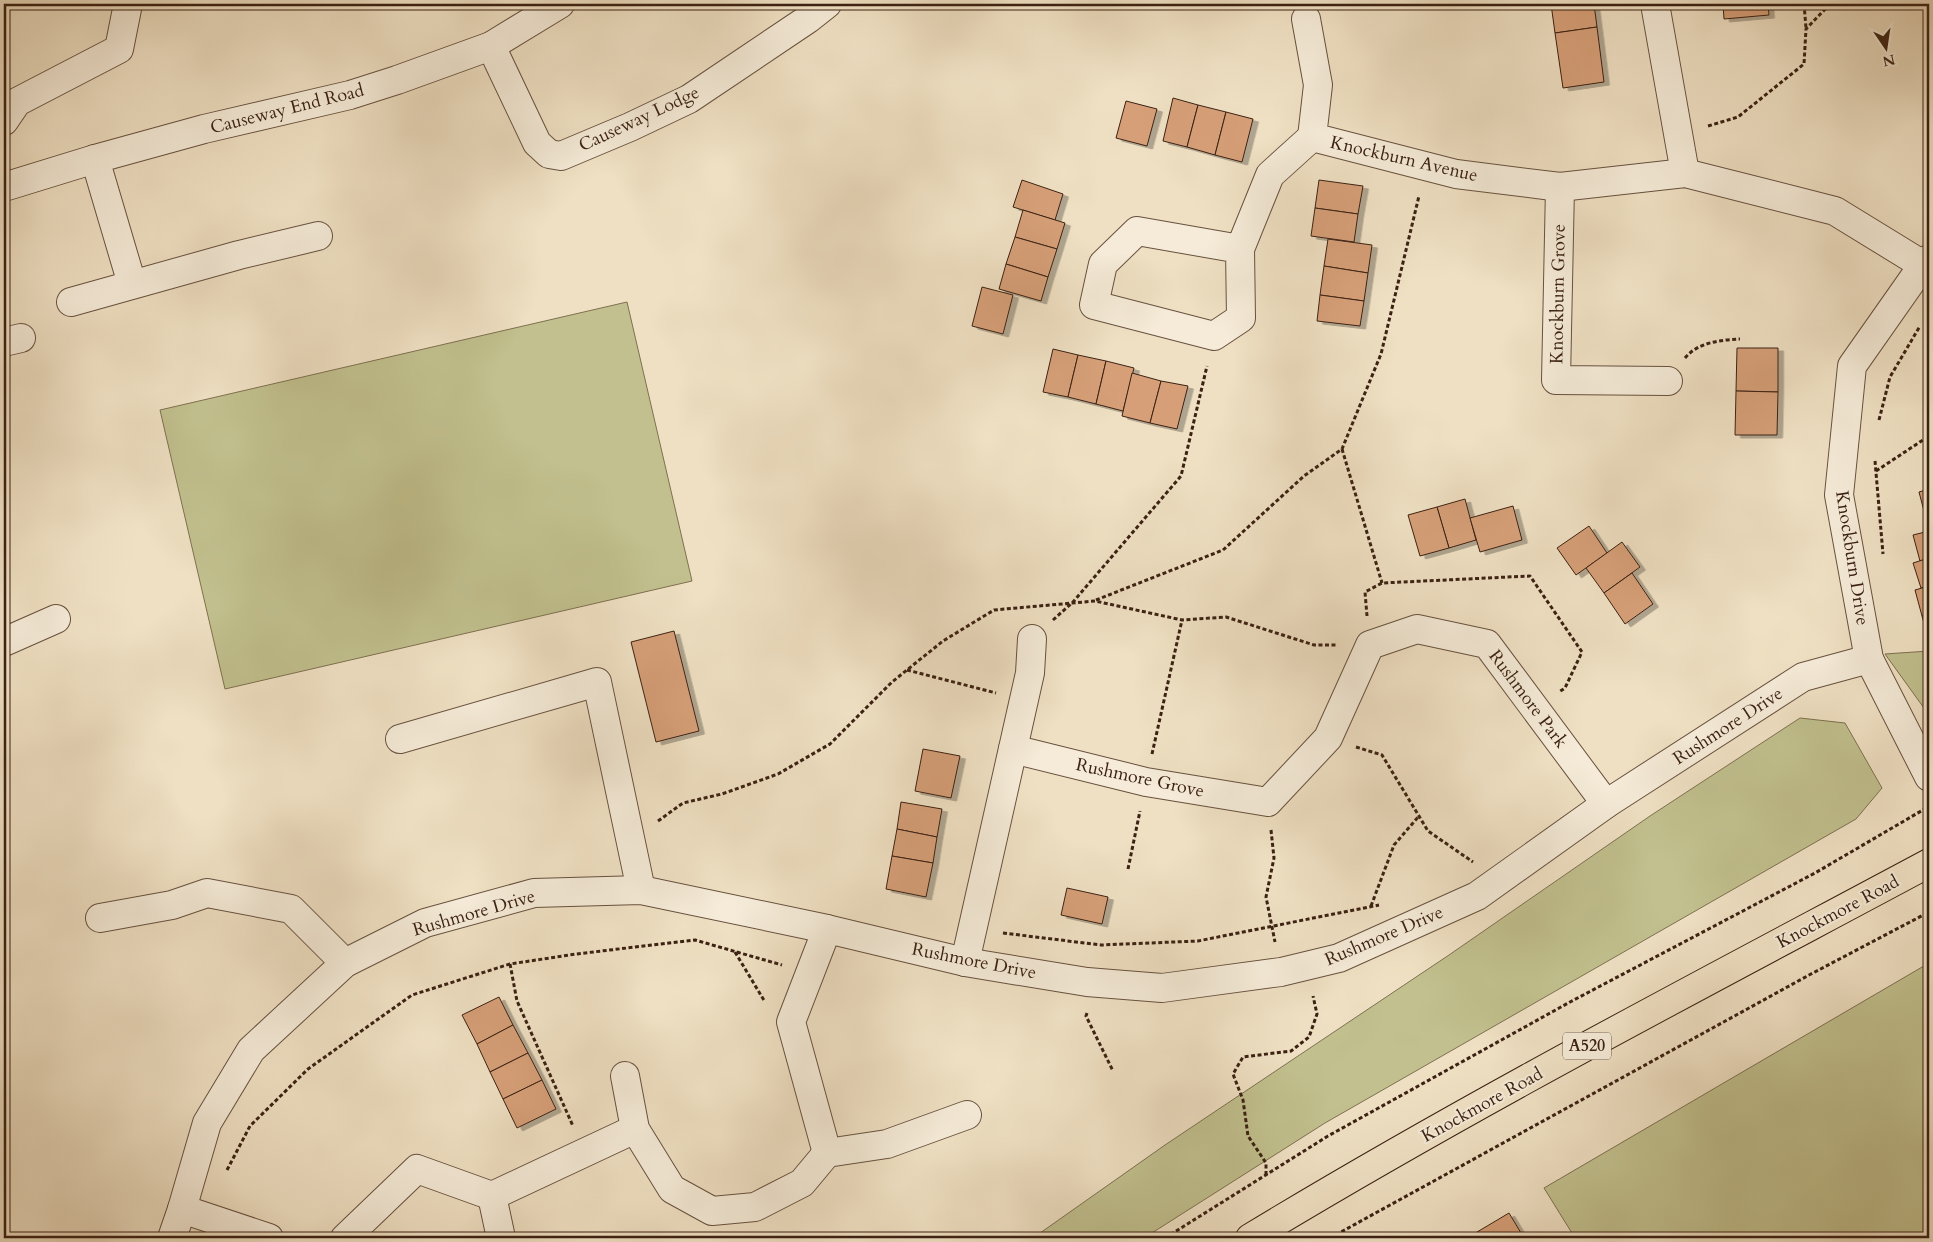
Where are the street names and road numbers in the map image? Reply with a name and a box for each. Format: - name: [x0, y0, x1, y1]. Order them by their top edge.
- street label: Causeway End Road: [208, 78, 367, 140]
- street label: Causeway Lodge: [575, 80, 703, 158]
- street label: Knockburn Avenue: [1328, 130, 1480, 188]
- street label: Knockburn Grove: [1544, 224, 1572, 364]
- street label: Knockburn Drive: [1829, 489, 1875, 627]
- street label: Rushmore Park: [1483, 645, 1574, 754]
- street label: Rushmore Drive: [1668, 681, 1788, 771]
- street label: Rushmore Grove: [1074, 752, 1206, 804]
- street label: Knockmore Road: [1772, 869, 1904, 955]
- street label: Rushmore Drive: [410, 884, 538, 942]
- street label: Rushmore Drive: [1321, 900, 1447, 972]
- street label: Rushmore Drive: [910, 937, 1038, 985]
- road number: A520: [1563, 1032, 1611, 1060]
- street label: Knockmore Road: [1417, 1061, 1548, 1149]

